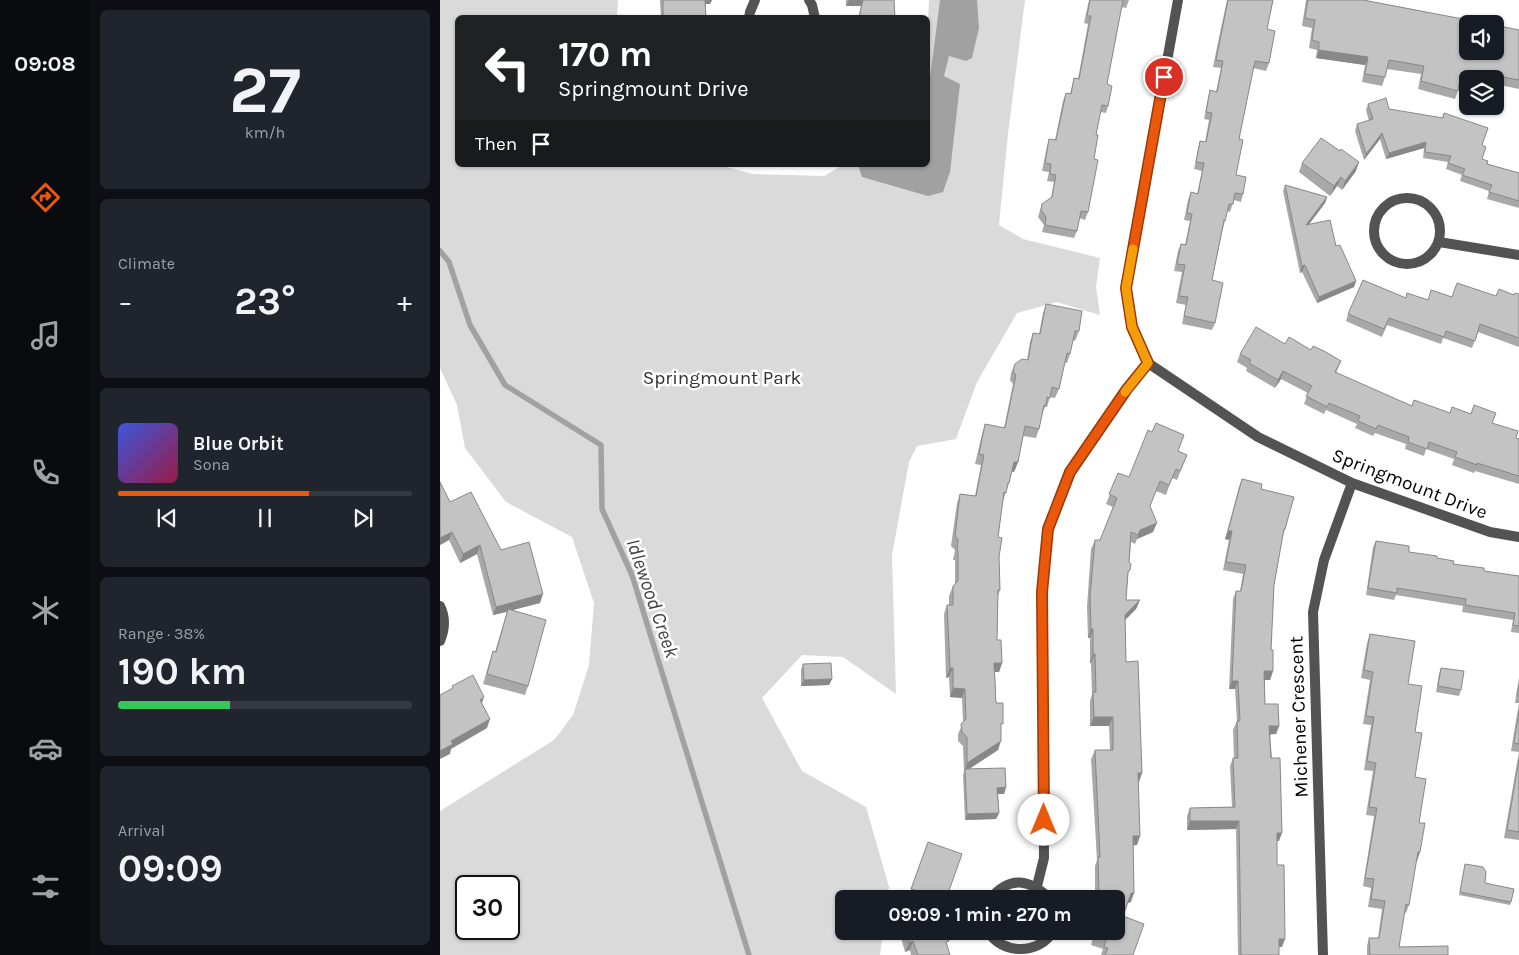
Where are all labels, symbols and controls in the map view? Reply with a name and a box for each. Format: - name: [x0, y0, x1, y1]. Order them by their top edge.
- map controls: [1459, 15, 1504, 115]
- button: sound: [1459, 15, 1504, 60]
- text: 170 m: [558, 34, 652, 75]
- icon: left: [475, 35, 540, 100]
- text: 09:08: [14, 51, 76, 77]
- text: 27: [229, 52, 301, 128]
- pin: [1143, 56, 1185, 98]
- icon: arrive: [1150, 63, 1178, 91]
- button: layers: [1459, 70, 1504, 115]
- text: Springmount Drive: [558, 76, 748, 102]
- text: km/h: [245, 123, 285, 142]
- icon: arrive: [527, 130, 555, 158]
- text: Then: [475, 133, 517, 155]
- icon: directions: [28, 180, 63, 215]
- text: Climate: [118, 254, 175, 273]
- text: 23°: [234, 279, 296, 324]
- text: −: [118, 285, 133, 318]
- text: +: [397, 285, 412, 318]
- icon: music: [28, 318, 63, 353]
- park label: Springmount Park: [643, 367, 802, 389]
- text: Blue Orbit: [193, 433, 284, 455]
- street label: Springmount Drive: [1329, 444, 1490, 524]
- icon: phone: [28, 455, 63, 490]
- text: Sona: [193, 455, 230, 474]
- icon: previous: [153, 504, 181, 532]
- icon: pause: [251, 504, 279, 532]
- icon: next: [349, 504, 377, 532]
- water label: Idlewood Creek: [621, 536, 684, 661]
- icon: climate: [28, 593, 63, 628]
- text: Range · 38%: [118, 624, 205, 643]
- street label: Michener Crescent: [1285, 636, 1313, 798]
- text: 190 km: [118, 649, 247, 694]
- icon: car: [28, 731, 63, 766]
- position arrow: [1017, 793, 1069, 845]
- text: Arrival: [118, 821, 165, 840]
- text: 09:09: [118, 846, 223, 891]
- icon: filters: [28, 869, 63, 904]
- speed limit sign: 30: [455, 875, 520, 940]
- text: 09:09 · 1 min · 270 m: [888, 904, 1072, 926]

